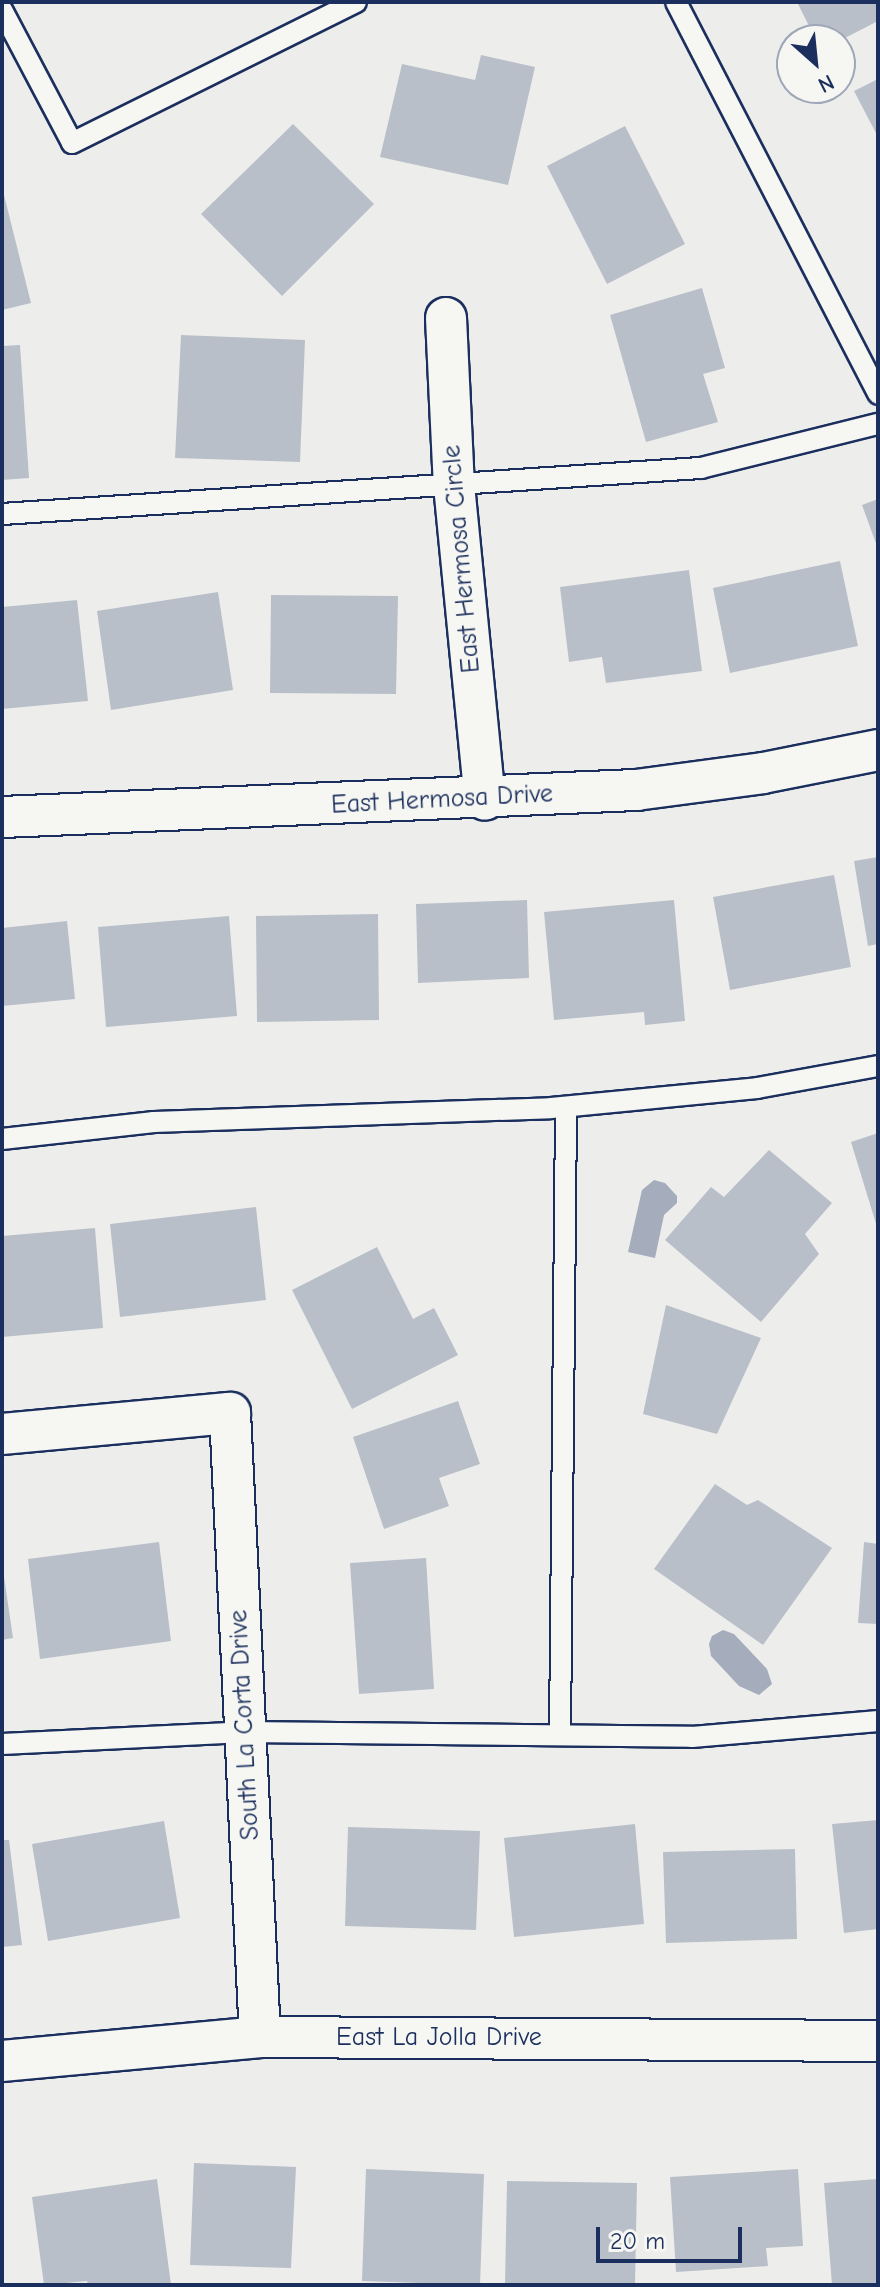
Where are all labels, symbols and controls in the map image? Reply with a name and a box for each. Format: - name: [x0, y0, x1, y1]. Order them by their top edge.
- north arrow: [776, 24, 856, 104]
- text: N: [814, 69, 838, 98]
- street label: East Hermosa Circle: [436, 444, 488, 674]
- street label: East Hermosa Drive: [330, 779, 554, 821]
- street label: South La Corta Drive: [223, 1609, 267, 1841]
- street label: East La Jolla Drive: [336, 2022, 542, 2054]
- scale bar: [600, 2211, 746, 2261]
- text: 20 m: [610, 2227, 665, 2255]

